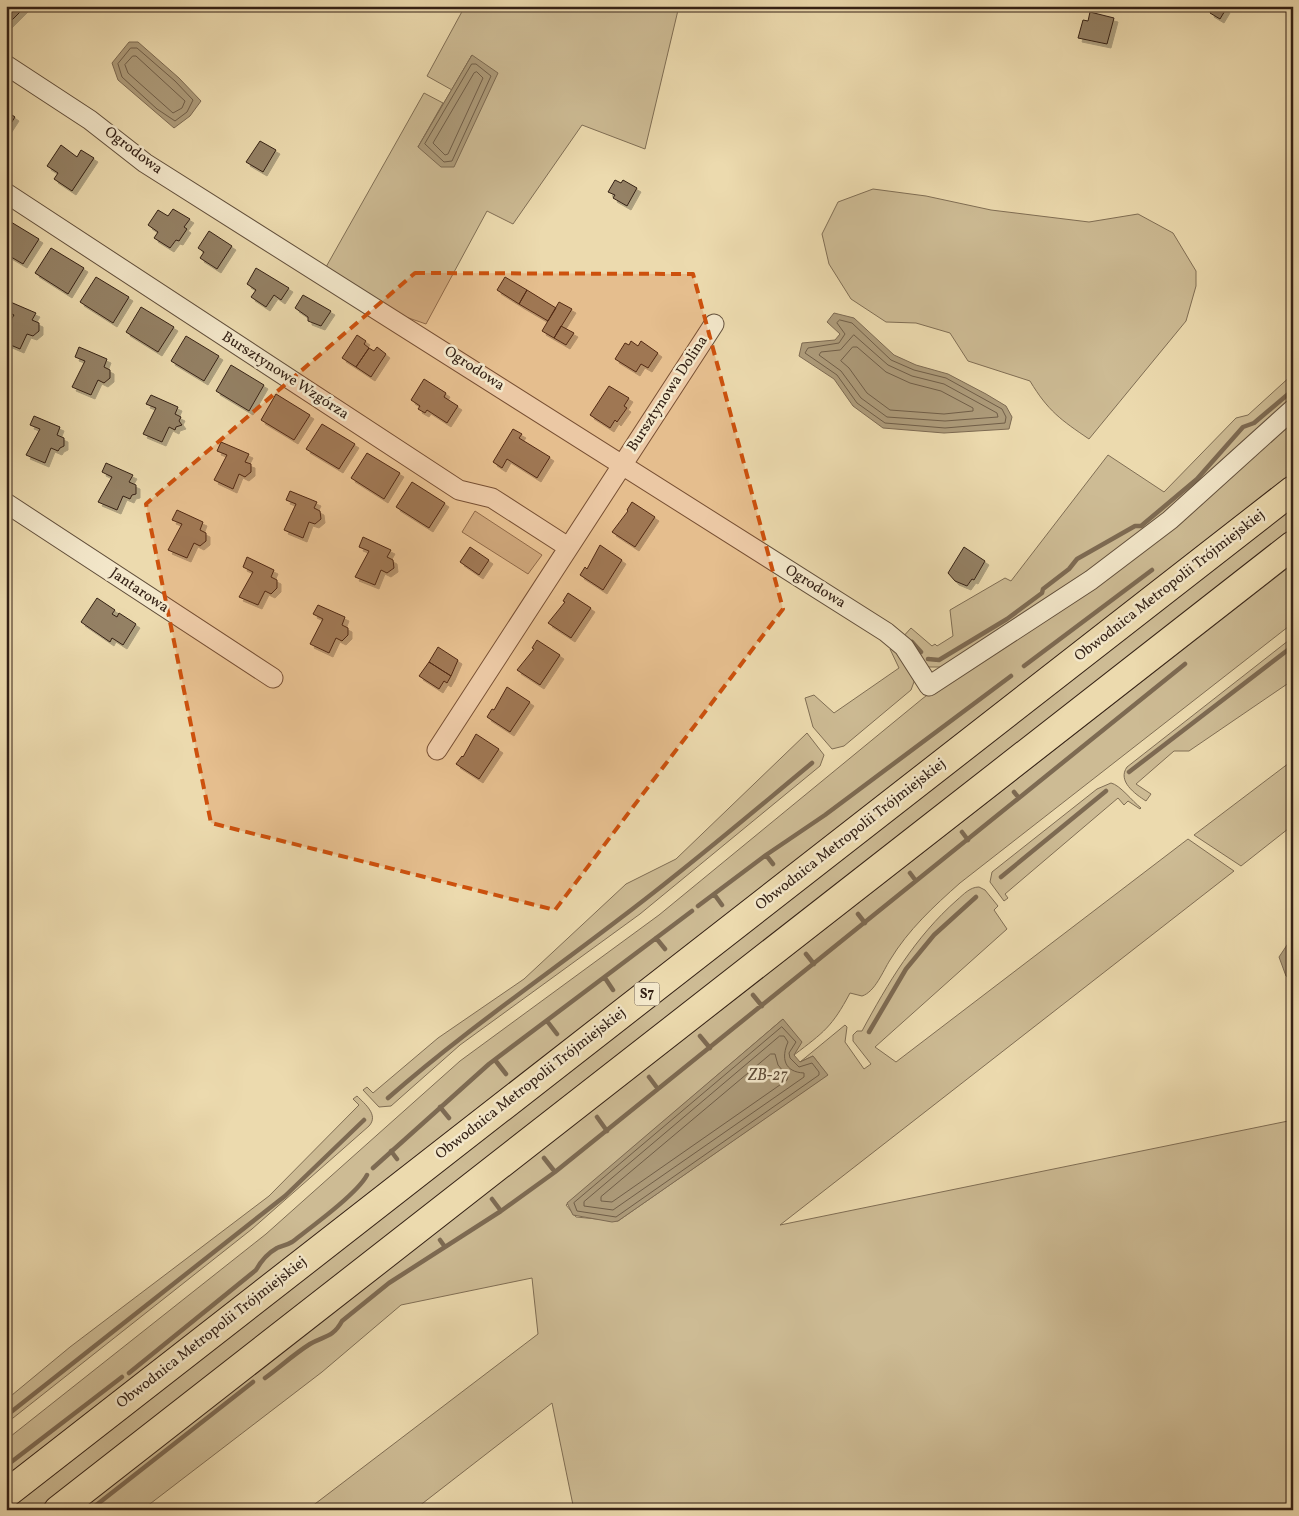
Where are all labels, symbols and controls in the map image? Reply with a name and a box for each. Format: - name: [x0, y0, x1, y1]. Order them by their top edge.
- street label: Ogrodowa: [99, 122, 167, 180]
- street label: Bursztynowe Wzgórza: [217, 327, 353, 425]
- street label: Bursztynowa Dolina: [623, 332, 713, 456]
- street label: Ogrodowa: [440, 342, 508, 396]
- street label: Obwodnica Metropolii Trójmiejskiej: [1070, 505, 1270, 667]
- street label: Ogrodowa: [780, 560, 850, 614]
- street label: Jantarowa: [105, 563, 173, 619]
- street label: Obwodnica Metropolii Trójmiejskiej: [751, 754, 951, 916]
- road number: S7: [634, 982, 660, 1006]
- street label: Obwodnica Metropolii Trójmiejskiej: [431, 1003, 631, 1165]
- water label: ZB-27: [747, 1065, 788, 1087]
- street label: Obwodnica Metropolii Trójmiejskiej: [112, 1252, 312, 1414]

